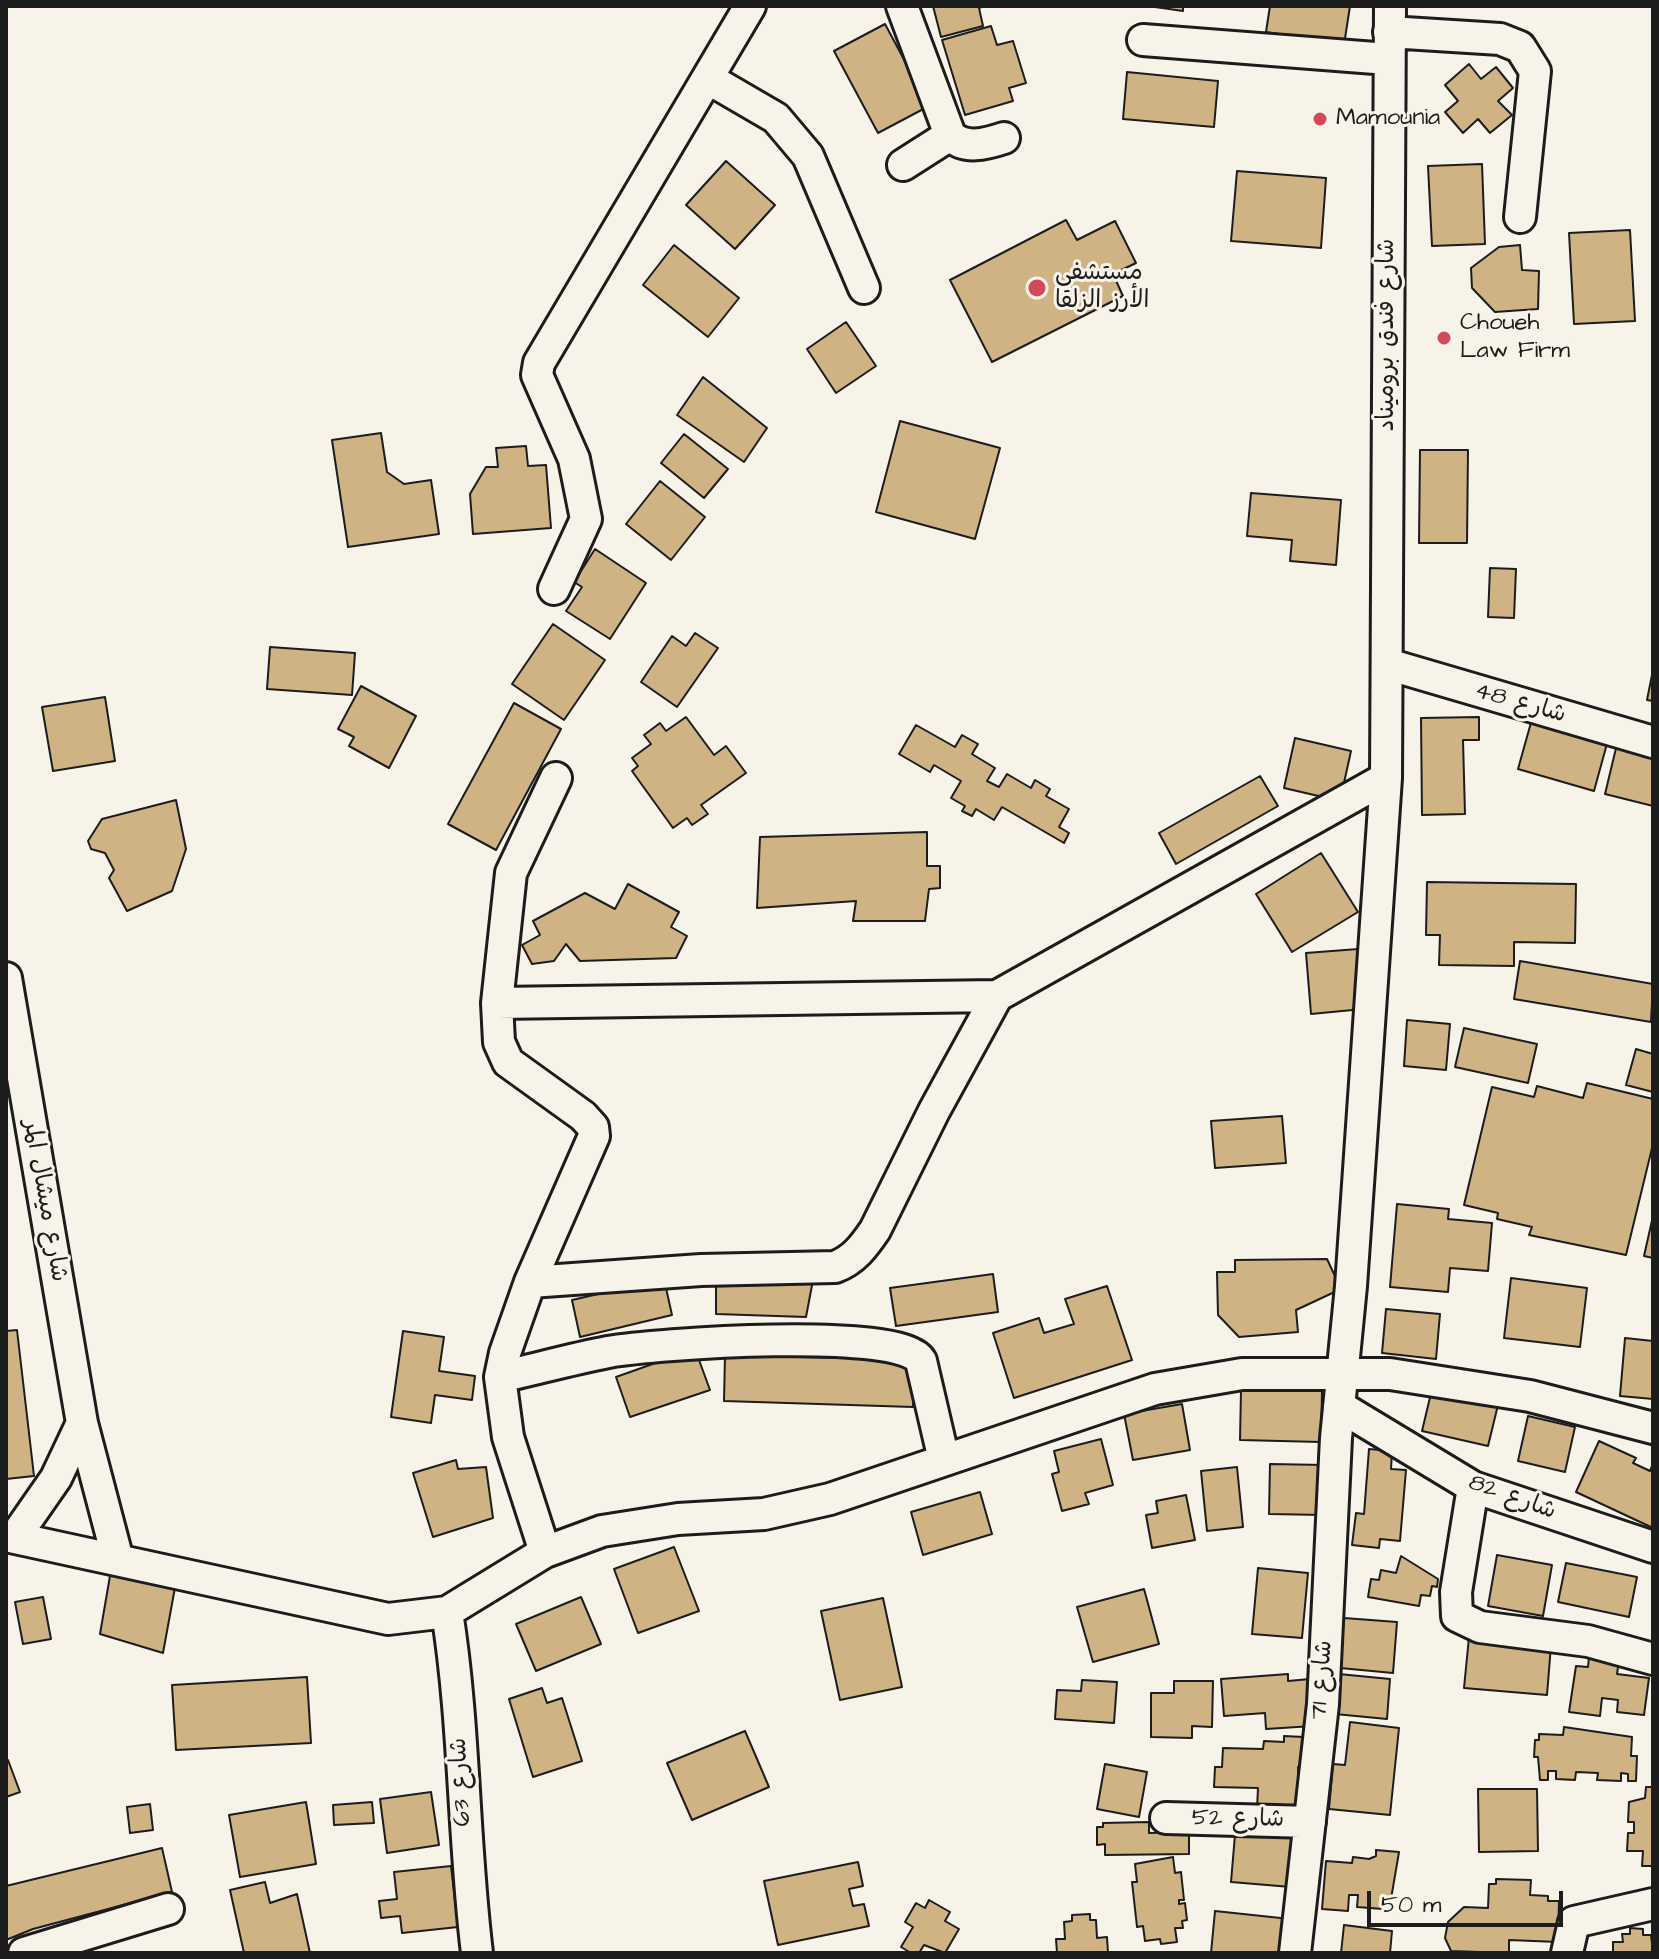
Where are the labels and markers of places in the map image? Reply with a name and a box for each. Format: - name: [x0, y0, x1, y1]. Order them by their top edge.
- place label: Mamounia: [1336, 105, 1440, 133]
- marker: Mamounia: [1311, 110, 1329, 128]
- place label: مستشفى الأرز الزلقا: [1055, 260, 1149, 316]
- marker: مستشفى الأرز الزلقا: [1026, 277, 1048, 299]
- place label: Choueh Law Firm: [1460, 310, 1570, 366]
- marker: Choueh Law Firm: [1435, 329, 1453, 347]

